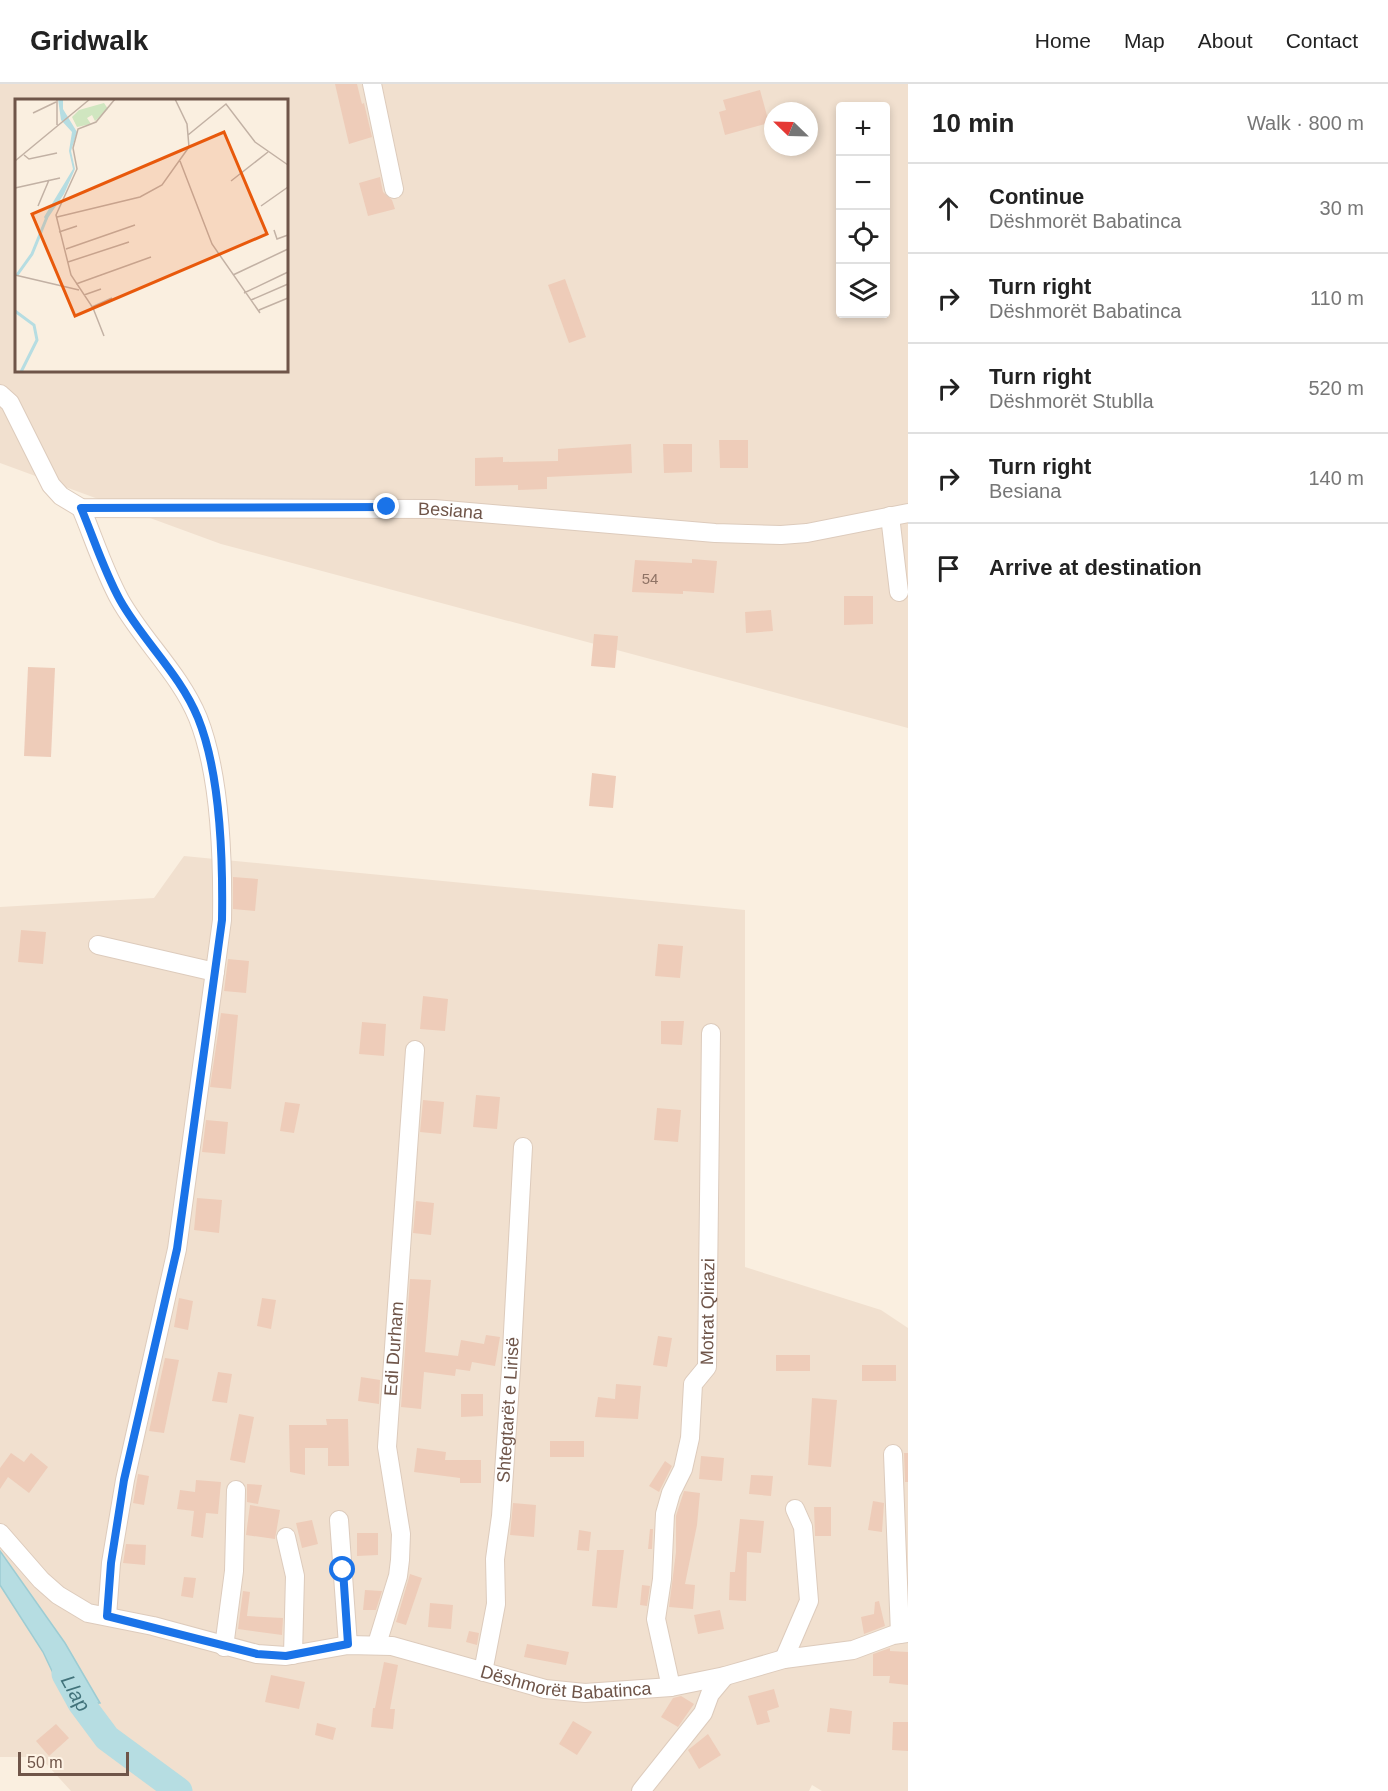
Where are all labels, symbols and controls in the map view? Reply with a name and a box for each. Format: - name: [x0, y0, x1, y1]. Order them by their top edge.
- text: Gridwalk: [30, 25, 148, 56]
- text: Home: [1035, 29, 1091, 52]
- text: Map: [1124, 29, 1165, 52]
- text: About: [1198, 29, 1253, 52]
- text: Contact: [1286, 29, 1358, 52]
- inset map: [15, 99, 288, 372]
- north arrow: [764, 102, 818, 156]
- map controls: [836, 102, 890, 318]
- button: +: [836, 102, 890, 156]
- text: 10 min: [932, 108, 1014, 138]
- text: Walk · 800 m: [1247, 112, 1364, 134]
- button: −: [836, 156, 890, 210]
- text: Continue: [989, 184, 1084, 209]
- icon: ahead: [932, 192, 965, 225]
- text: 30 m: [1320, 197, 1364, 219]
- button: locate: [836, 210, 890, 264]
- text: Dëshmorët Babatinca: [989, 210, 1181, 232]
- button: layers: [836, 264, 890, 318]
- text: Turn right: [989, 274, 1091, 299]
- icon: right: [932, 282, 965, 315]
- text: 110 m: [1310, 287, 1364, 309]
- text: Dëshmorët Babatinca: [989, 300, 1181, 322]
- text: Turn right: [989, 364, 1091, 389]
- icon: right: [932, 372, 965, 405]
- text: 520 m: [1308, 377, 1364, 399]
- text: Dëshmorët Stublla: [989, 390, 1154, 412]
- text: Turn right: [989, 454, 1091, 479]
- icon: right: [932, 462, 965, 495]
- text: 140 m: [1308, 467, 1364, 489]
- text: Besiana: [989, 480, 1061, 502]
- route end: [373, 493, 399, 519]
- street label: Besiana: [418, 499, 485, 523]
- icon: arrive: [932, 552, 965, 585]
- text: Arrive at destination: [989, 555, 1202, 580]
- house number: 54: [642, 570, 658, 587]
- street label: Motrat Qiriazi: [697, 1258, 718, 1365]
- street label: Edi Durham: [381, 1301, 407, 1397]
- street label: Shtegtarët e Lirisë: [493, 1336, 523, 1484]
- route start: [329, 1556, 355, 1582]
- street label: Dëshmorët Babatinca: [478, 1661, 653, 1703]
- water label: Llap: [57, 1671, 94, 1716]
- scale bar: [18, 1749, 129, 1776]
- text: 50 m: [27, 1754, 63, 1771]

